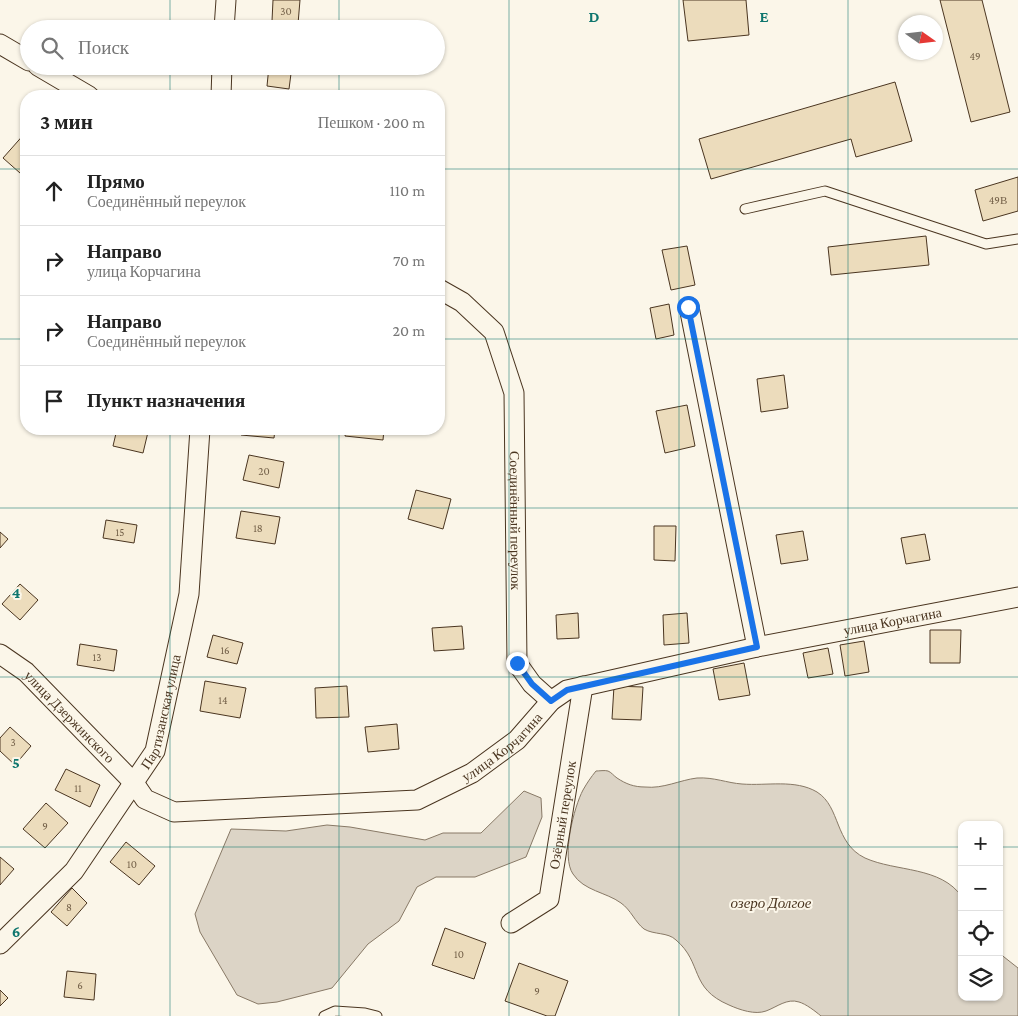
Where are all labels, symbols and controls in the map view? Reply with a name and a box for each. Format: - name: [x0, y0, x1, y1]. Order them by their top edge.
- house number: 30: [280, 5, 292, 17]
- text: D: [588, 8, 600, 25]
- text: E: [759, 8, 769, 25]
- north arrow: [898, 15, 943, 60]
- search box: [20, 20, 445, 75]
- icon: search: [38, 34, 66, 62]
- text: Поиск: [78, 37, 129, 58]
- house number: 49: [969, 50, 981, 62]
- text: 3 мин: [40, 110, 93, 134]
- text: Пешком · 200 m: [318, 114, 425, 131]
- text: Прямо: [87, 171, 145, 192]
- icon: ahead: [40, 177, 68, 205]
- text: 110 m: [389, 182, 425, 199]
- text: Соединённый переулок: [87, 193, 246, 210]
- house number: 49В: [989, 194, 1007, 206]
- text: Направо: [87, 241, 162, 262]
- icon: right: [40, 247, 68, 275]
- text: 70 m: [393, 252, 425, 269]
- text: улица Корчагина: [87, 263, 201, 280]
- route start: [677, 296, 700, 319]
- text: Направо: [87, 311, 162, 332]
- icon: right: [40, 317, 68, 345]
- text: 20 m: [392, 322, 425, 339]
- text: Соединённый переулок: [87, 333, 246, 350]
- icon: arrive: [40, 387, 68, 415]
- text: Пункт назначения: [87, 390, 245, 411]
- street label: Соединённый переулок: [507, 451, 524, 590]
- house number: 20: [258, 465, 270, 477]
- house number: 18: [253, 522, 263, 534]
- house number: 15: [116, 526, 124, 538]
- text: 4: [12, 584, 21, 601]
- street label: улица Корчагина: [842, 604, 944, 638]
- house number: 16: [220, 644, 230, 656]
- house number: 13: [93, 651, 101, 663]
- street label: Партизанская улица: [137, 652, 184, 772]
- route end: [506, 652, 529, 675]
- street label: улица Дзержинского: [21, 667, 118, 766]
- house number: 14: [218, 694, 228, 706]
- street label: улица Корчагина: [459, 709, 546, 785]
- house number: 3: [10, 736, 16, 748]
- text: 5: [12, 754, 20, 771]
- street label: Озёрный переулок: [546, 759, 579, 870]
- house number: 11: [74, 782, 82, 794]
- house number: 9: [42, 820, 48, 832]
- map controls: [958, 821, 1003, 1001]
- button: +: [958, 821, 1003, 866]
- house number: 10: [127, 858, 137, 870]
- button: −: [958, 866, 1003, 911]
- water label: озеро Долгое: [731, 895, 812, 911]
- house number: 8: [66, 901, 72, 913]
- button: locate: [958, 911, 1003, 956]
- text: 6: [12, 923, 20, 940]
- house number: 10: [454, 948, 464, 960]
- button: layers: [958, 956, 1003, 1001]
- house number: 6: [77, 979, 83, 991]
- house number: 9: [534, 985, 540, 997]

